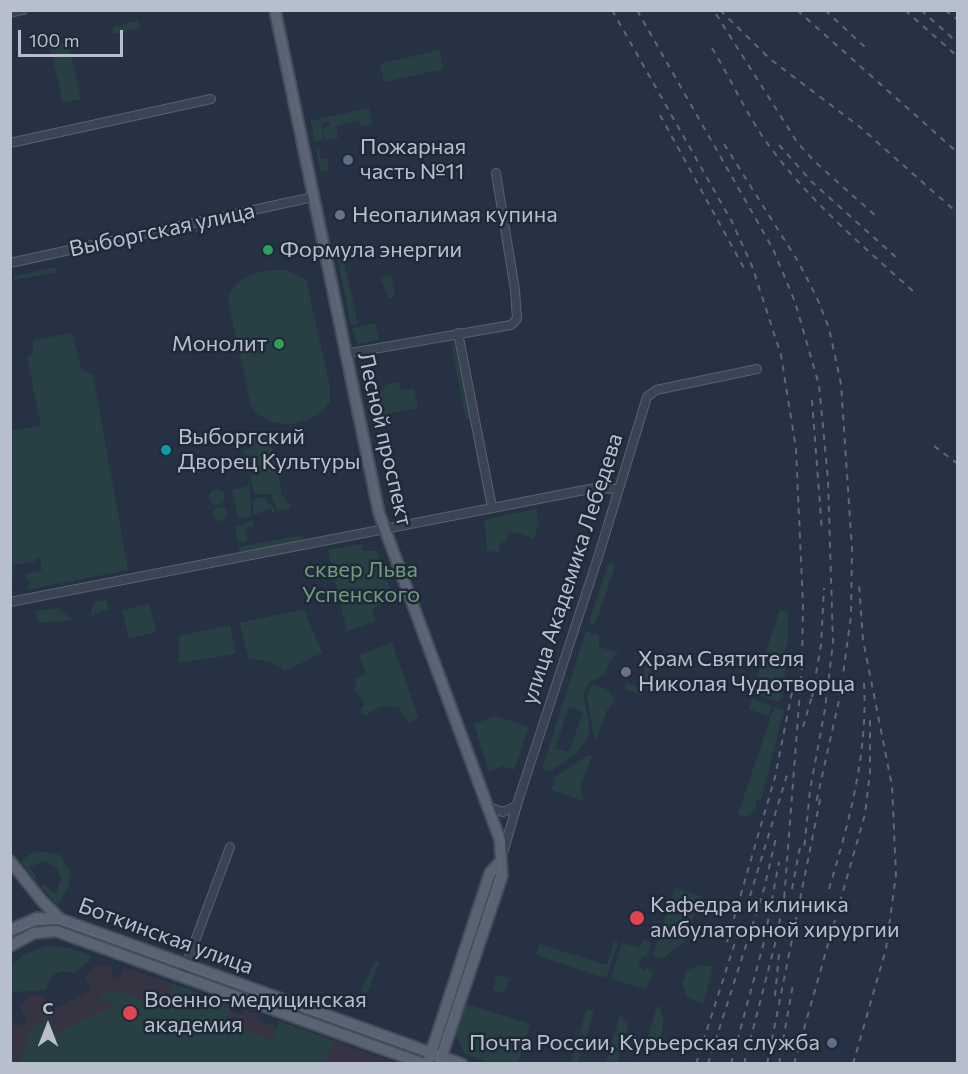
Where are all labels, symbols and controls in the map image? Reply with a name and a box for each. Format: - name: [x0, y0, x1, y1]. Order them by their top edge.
- scale bar: [21, 18, 126, 56]
- text: 100 m: [29, 29, 79, 51]
- place label: Пожарная часть №11: [360, 134, 466, 186]
- marker: Пожарная часть №11: [341, 153, 355, 167]
- street label: Выборгская улица: [67, 197, 257, 263]
- place label: Неопалимая купина: [352, 202, 558, 228]
- marker: Неопалимая купина: [333, 208, 347, 222]
- place label: Формула энергии: [280, 237, 462, 263]
- marker: Формула энергии: [261, 243, 275, 257]
- place label: Монолит: [172, 331, 267, 357]
- marker: Монолит: [272, 337, 286, 351]
- street label: Лесной проспект: [352, 350, 418, 528]
- place label: Выборгский Дворец Культуры: [178, 424, 360, 476]
- street label: улица Академика Лебедева: [516, 430, 628, 708]
- marker: Выборгский Дворец Культуры: [159, 443, 173, 457]
- park label: сквер Льва Успенского: [302, 557, 420, 608]
- place label: Храм Святителя Николая Чудотворца: [638, 646, 855, 698]
- marker: Храм Святителя Николая Чудотворца: [619, 665, 633, 679]
- street label: Боткинская улица: [75, 892, 257, 980]
- place label: Кафедра и клиника амбулаторной хирургии: [650, 892, 900, 944]
- marker: Кафедра и клиника амбулаторной хирургии: [628, 909, 646, 927]
- place label: Военно-медицинская академия: [144, 987, 367, 1038]
- north arrow: [18, 996, 78, 1056]
- text: С: [43, 998, 53, 1017]
- marker: Военно-медицинская академия: [121, 1004, 139, 1022]
- place label: Почта России, Курьерская служба: [469, 1030, 820, 1056]
- marker: Почта России, Курьерская служба: [825, 1036, 839, 1050]

